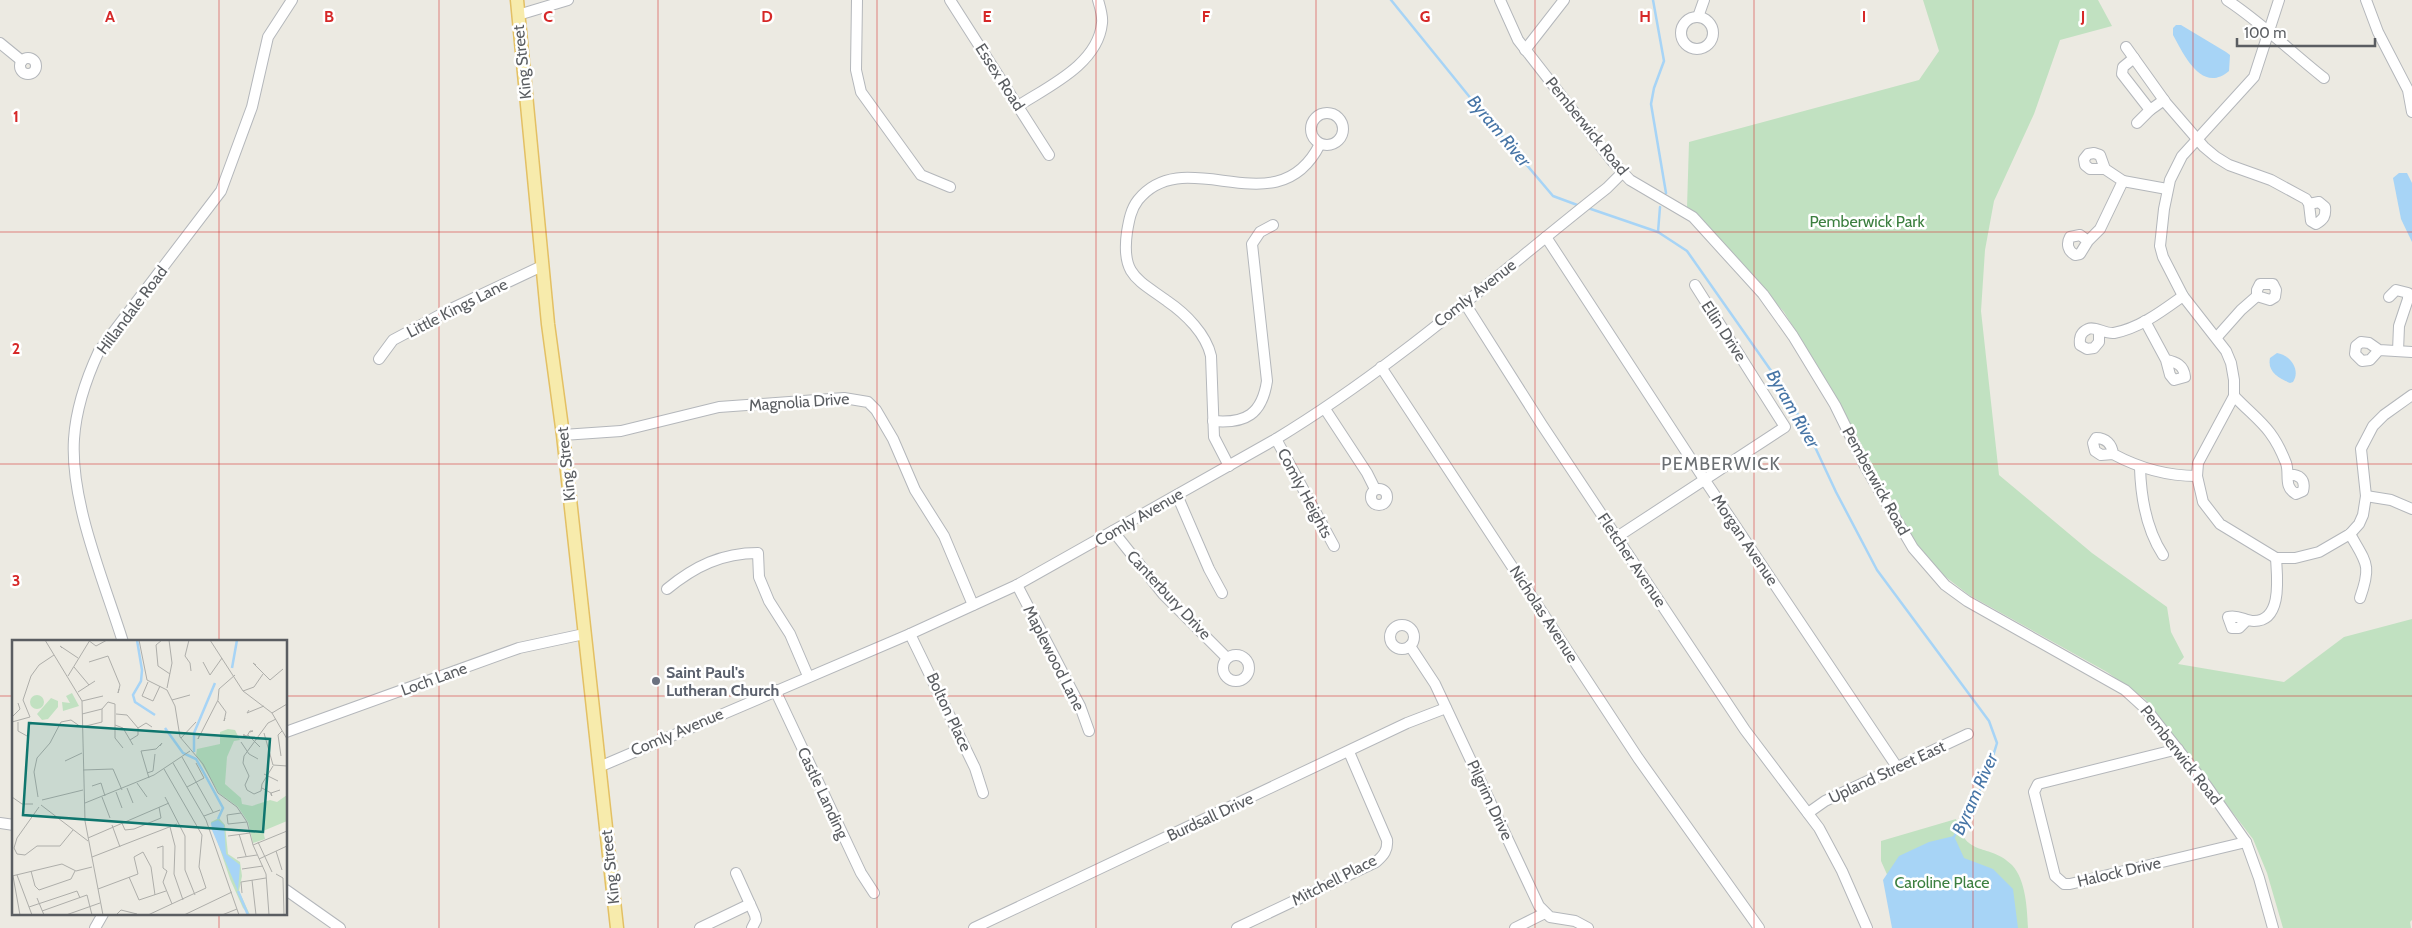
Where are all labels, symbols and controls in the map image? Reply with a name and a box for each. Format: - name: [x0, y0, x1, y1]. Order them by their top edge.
- text: A: [105, 7, 115, 26]
- text: B: [324, 7, 334, 26]
- text: C: [543, 7, 553, 26]
- text: D: [761, 7, 773, 26]
- text: E: [982, 7, 992, 26]
- text: F: [1202, 7, 1211, 26]
- text: G: [1420, 7, 1430, 26]
- text: H: [1639, 7, 1651, 26]
- text: I: [1862, 7, 1866, 26]
- text: J: [2080, 7, 2085, 26]
- scale bar: [2237, 15, 2374, 47]
- street label: King Street: [509, 23, 535, 100]
- text: 100 m: [2244, 24, 2286, 42]
- street label: Essex Road: [971, 40, 1029, 114]
- street label: Pemberwick Road: [1542, 73, 1632, 179]
- water label: Byram River: [1463, 91, 1536, 172]
- text: 1: [13, 107, 19, 126]
- park label: Pemberwick Park: [1809, 212, 1925, 231]
- street label: Comly Avenue: [1430, 255, 1520, 331]
- street label: Hillandale Road: [93, 262, 171, 358]
- street label: Little Kings Lane: [403, 274, 511, 342]
- street label: Ellin Drive: [1697, 297, 1751, 365]
- text: 2: [12, 339, 20, 358]
- water label: Byram River: [1762, 366, 1825, 453]
- street label: Magnolia Drive: [748, 389, 850, 415]
- street label: Pemberwick Road: [1838, 423, 1914, 539]
- street label: King Street: [553, 425, 579, 502]
- street label: Comly Heights: [1273, 445, 1337, 541]
- district label: PEMBERWICK: [1661, 453, 1781, 475]
- street label: Comly Avenue: [1092, 484, 1186, 550]
- street label: Morgan Avenue: [1708, 491, 1782, 589]
- street label: Fletcher Avenue: [1594, 509, 1670, 611]
- street label: Canterbury Drive: [1123, 547, 1215, 643]
- street label: Nicholas Avenue: [1506, 562, 1582, 666]
- text: 3: [12, 571, 20, 590]
- street label: Maplewood Lane: [1019, 602, 1089, 714]
- inset map: [12, 640, 288, 916]
- street label: Loch Lane: [398, 658, 470, 700]
- place label: Saint Paul's Lutheran Church: [666, 663, 779, 700]
- street label: Bolton Place: [923, 670, 975, 754]
- marker: Saint Paul's Lutheran Church: [650, 675, 662, 687]
- street label: Pemberwick Road: [2136, 701, 2226, 809]
- street label: Comly Avenue: [628, 704, 726, 760]
- street label: Upland Street East: [1826, 736, 1949, 807]
- street label: Castle Landing: [793, 744, 853, 843]
- water label: Byram River: [1947, 748, 2003, 838]
- street label: Pilgrim Drive: [1463, 757, 1517, 843]
- street label: Burdsall Drive: [1164, 789, 1256, 845]
- street label: King Street: [597, 828, 623, 905]
- street label: Mitchell Place: [1288, 850, 1380, 910]
- street label: Halock Drive: [2075, 853, 2163, 891]
- park label: Caroline Place: [1895, 873, 1989, 892]

